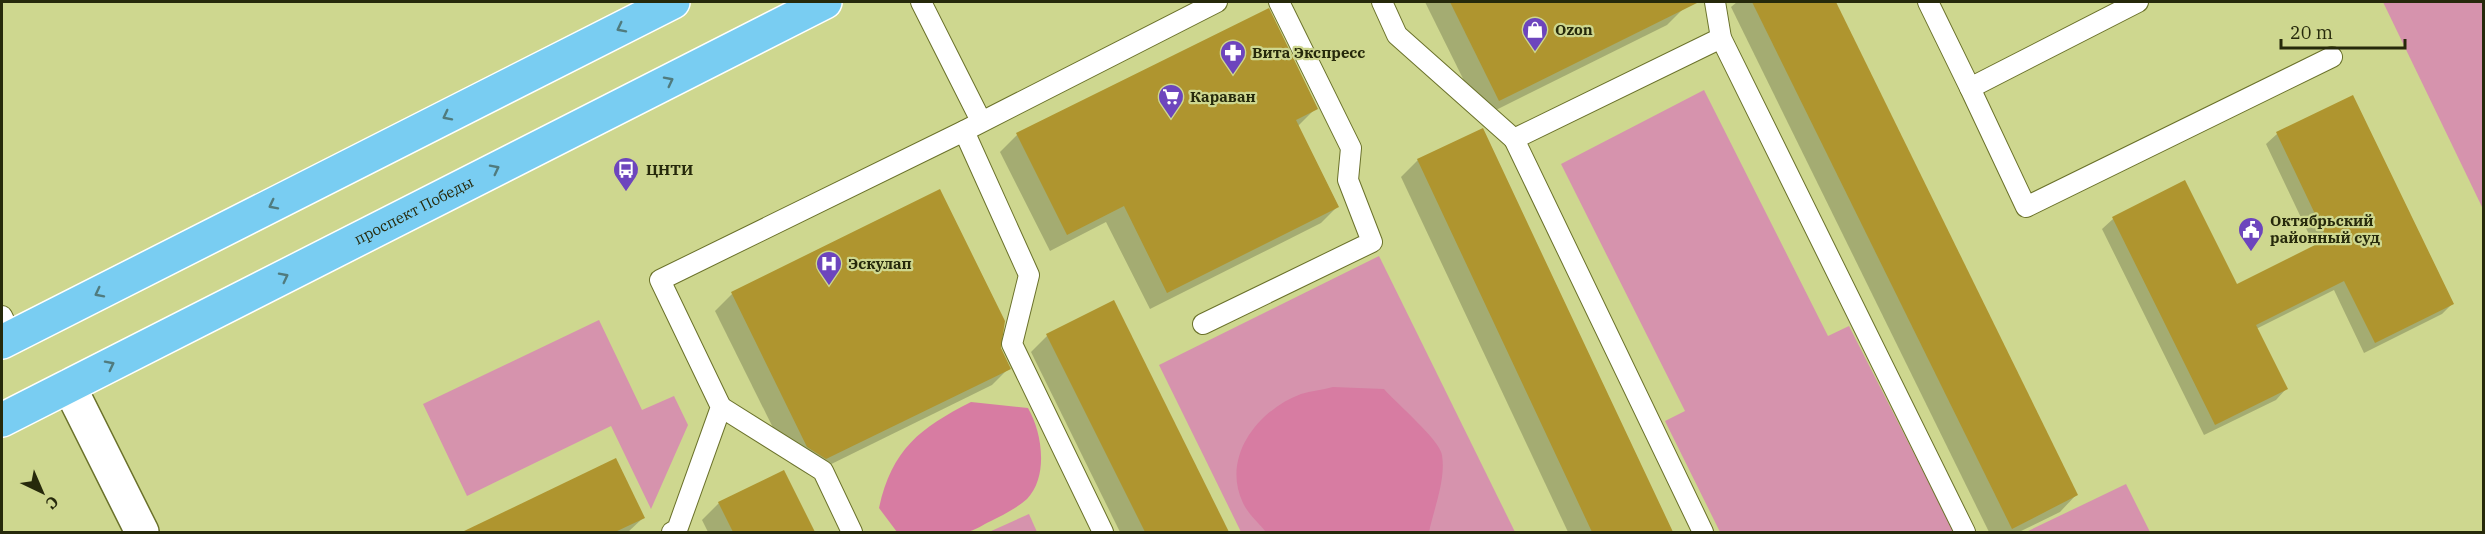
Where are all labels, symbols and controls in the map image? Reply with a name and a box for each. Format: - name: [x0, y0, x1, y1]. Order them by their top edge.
- scale bar: [2281, 12, 2406, 50]
- shop icon: Ozon: [1520, 15, 1550, 53]
- place label: Ozon: [1555, 20, 1593, 39]
- one-way arrow: [616, 21, 627, 32]
- text: 20 m: [2290, 21, 2333, 44]
- pharmacy icon: Вита Экспресс: [1218, 38, 1248, 76]
- place label: Вита Экспресс: [1252, 43, 1365, 62]
- one-way arrow: [662, 77, 673, 88]
- supermarket icon: Караван: [1156, 82, 1186, 120]
- place label: Караван: [1190, 87, 1256, 106]
- one-way arrow: [442, 109, 453, 120]
- bus stop icon: ЦНТИ: [611, 155, 641, 193]
- place label: ЦНТИ: [646, 160, 693, 179]
- one-way arrow: [488, 165, 499, 177]
- street label: проспект Победы: [351, 172, 477, 249]
- one-way arrow: [268, 197, 279, 209]
- place label: Октябрьский районный суд: [2270, 211, 2380, 247]
- public building icon: Октябрьский районный суд: [2236, 215, 2266, 253]
- hospital icon: Эскулап: [814, 249, 844, 287]
- place label: Эскулап: [848, 254, 912, 273]
- one-way arrow: [277, 273, 288, 284]
- one-way arrow: [95, 286, 105, 297]
- one-way arrow: [104, 361, 115, 373]
- north arrow: [12, 462, 72, 522]
- text: С: [42, 492, 63, 514]

